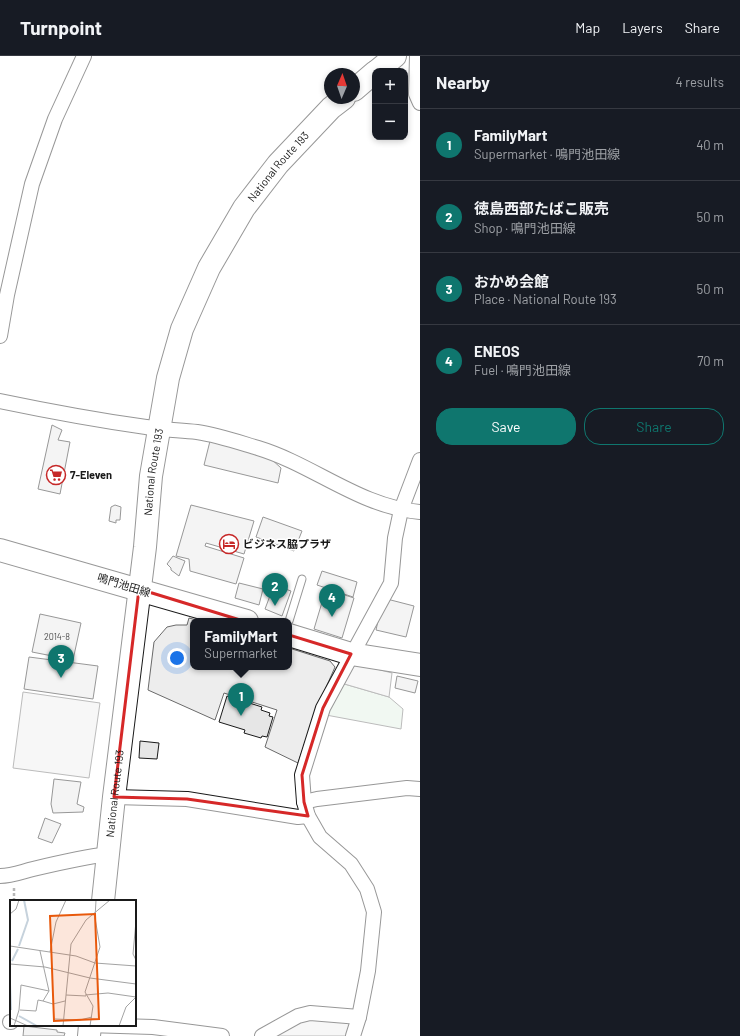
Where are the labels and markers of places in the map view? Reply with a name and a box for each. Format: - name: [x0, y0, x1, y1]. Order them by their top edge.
- supermarket icon: 7-Eleven: [45, 464, 67, 486]
- place label: 7-Eleven: [70, 468, 112, 481]
- hotel icon: ビジネス脇プラザ: [218, 533, 240, 555]
- place label: ビジネス脇プラザ: [243, 537, 331, 550]
- pin: 2: [262, 573, 288, 606]
- pin: 4: [319, 584, 345, 617]
- pin: 3: [48, 645, 74, 678]
- pin: 1: [228, 683, 254, 716]

